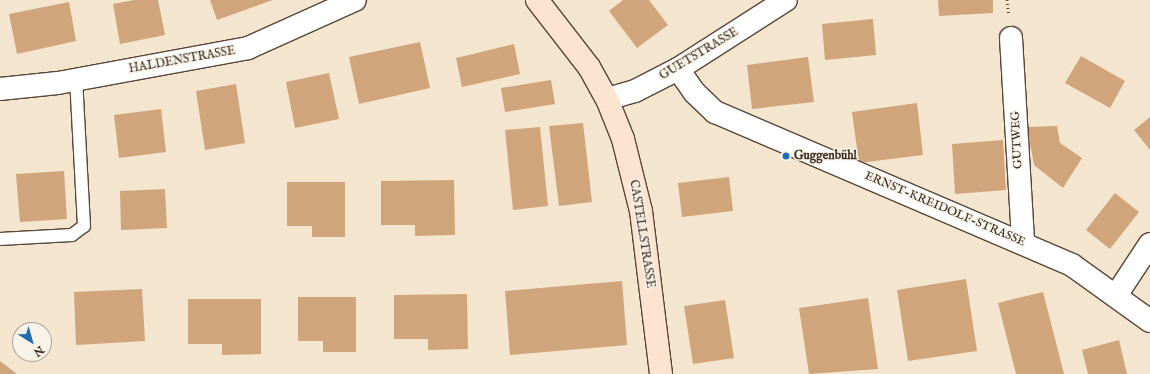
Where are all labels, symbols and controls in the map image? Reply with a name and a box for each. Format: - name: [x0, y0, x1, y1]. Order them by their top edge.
- street label: GUETSTRASSE: [657, 25, 741, 83]
- street label: HALDENSTRASSE: [128, 44, 236, 76]
- street label: GUTWEG: [1008, 111, 1026, 169]
- place label: Guggenbühl: [794, 149, 857, 163]
- marker: Guggenbühl: [781, 151, 791, 161]
- street label: ERNST-KREIDOLF-STRASSE: [863, 169, 1027, 249]
- street label: CASTELLSTRASSE: [626, 179, 658, 289]
- north arrow: [12, 322, 52, 362]
- text: N: [31, 342, 47, 359]

